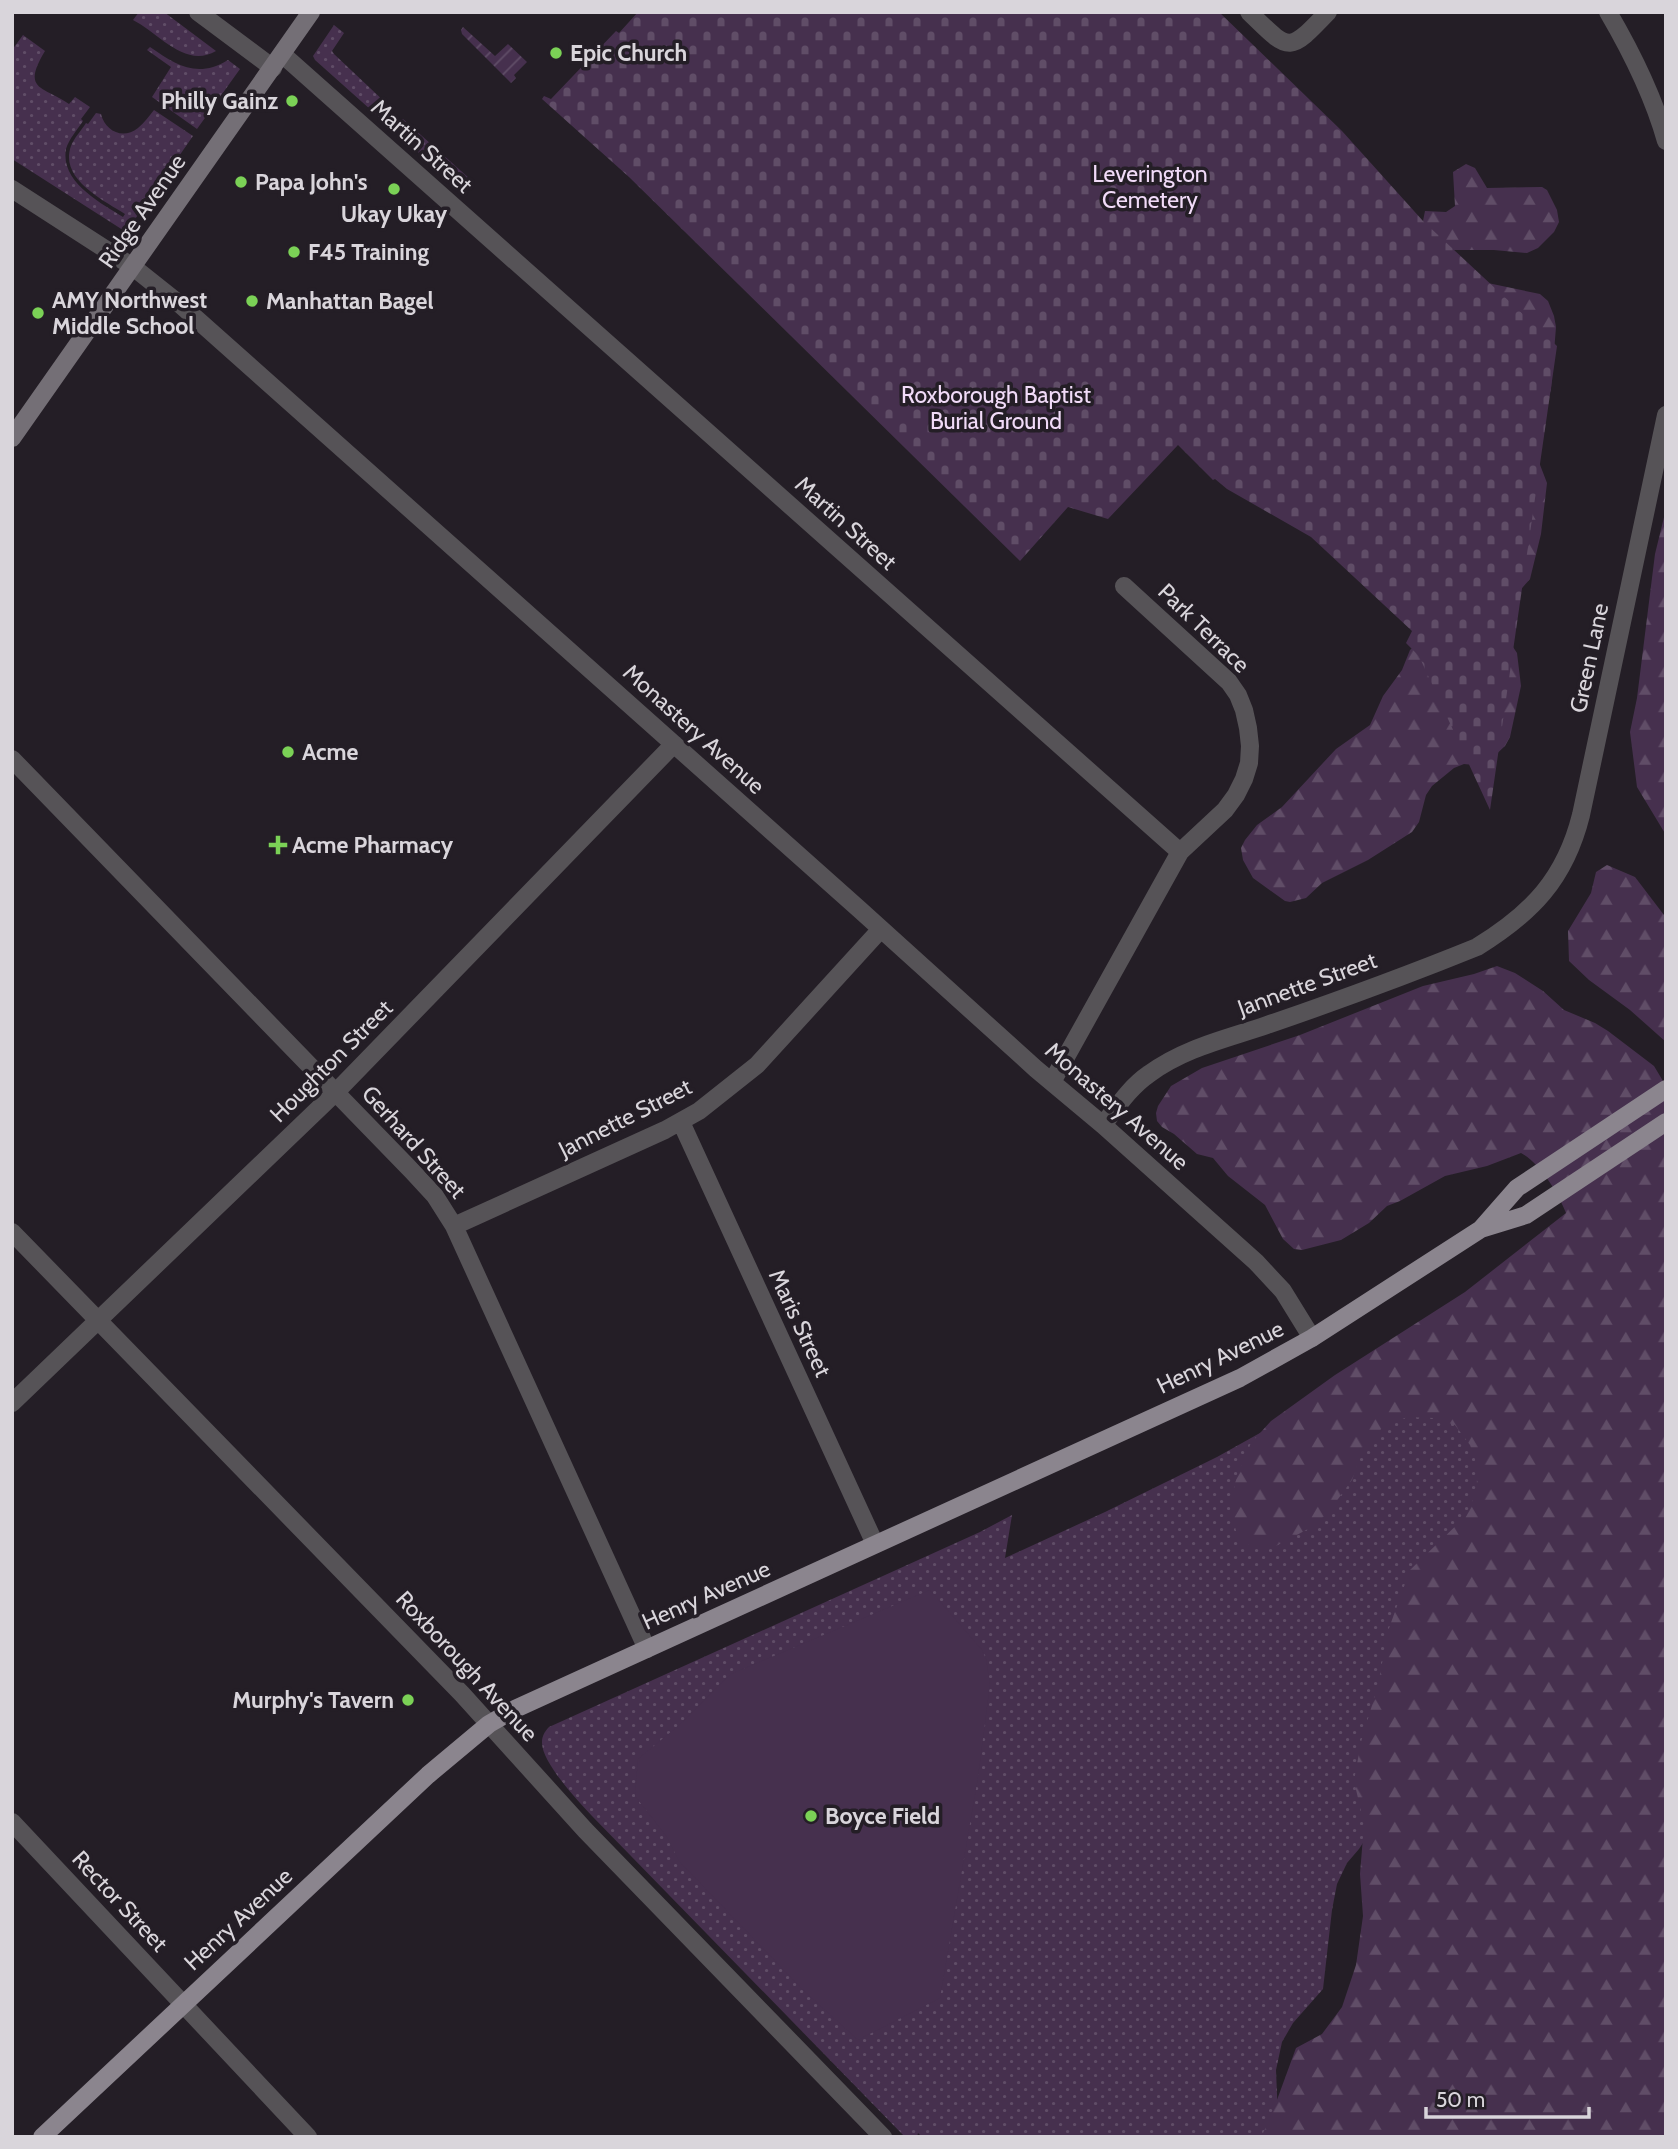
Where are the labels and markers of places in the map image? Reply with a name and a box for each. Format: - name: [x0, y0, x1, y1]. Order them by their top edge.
- place label: Epic Church: [570, 39, 687, 67]
- marker: Epic Church: [548, 45, 564, 61]
- place label: Philly Gainz: [161, 87, 278, 115]
- marker: Philly Gainz: [284, 93, 300, 109]
- place label: Papa John's: [255, 168, 368, 196]
- marker: Papa John's: [233, 174, 249, 190]
- marker: Ukay Ukay: [386, 181, 402, 197]
- place label: Ukay Ukay: [341, 200, 448, 228]
- place label: F45 Training: [308, 238, 429, 266]
- marker: F45 Training: [286, 244, 302, 260]
- place label: AMY Northwest Middle School: [52, 286, 207, 340]
- place label: Manhattan Bagel: [266, 287, 433, 315]
- marker: Manhattan Bagel: [244, 293, 260, 309]
- marker: AMY Northwest Middle School: [30, 305, 46, 321]
- place label: Acme: [302, 738, 359, 766]
- marker: Acme: [280, 744, 296, 760]
- place label: Acme Pharmacy: [292, 831, 454, 859]
- marker: Acme Pharmacy: [270, 837, 286, 853]
- place label: Murphy's Tavern: [232, 1686, 394, 1714]
- marker: Murphy's Tavern: [400, 1692, 416, 1708]
- place label: Boyce Field: [825, 1802, 940, 1830]
- marker: Boyce Field: [803, 1808, 819, 1824]

